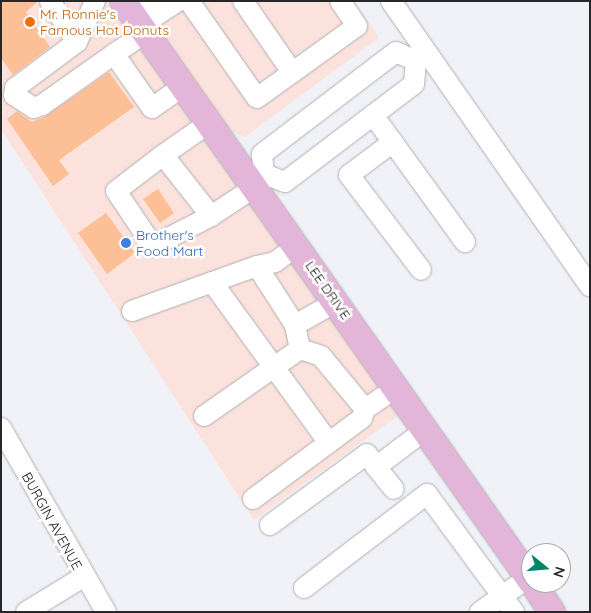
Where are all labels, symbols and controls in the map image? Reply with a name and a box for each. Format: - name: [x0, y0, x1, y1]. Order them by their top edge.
- place label: Mr. Ronnie's Famous Hot Donuts: [40, 6, 169, 38]
- marker: Mr. Ronnie's Famous Hot Donuts: [24, 16, 36, 28]
- place label: Brother's Food Mart: [136, 227, 203, 260]
- marker: Brother's Food Mart: [120, 237, 132, 249]
- street label: LEE DRIVE: [302, 258, 354, 322]
- street label: BURGIN AVENUE: [18, 469, 86, 573]
- north arrow: [521, 543, 571, 593]
- text: N: [549, 565, 570, 580]

